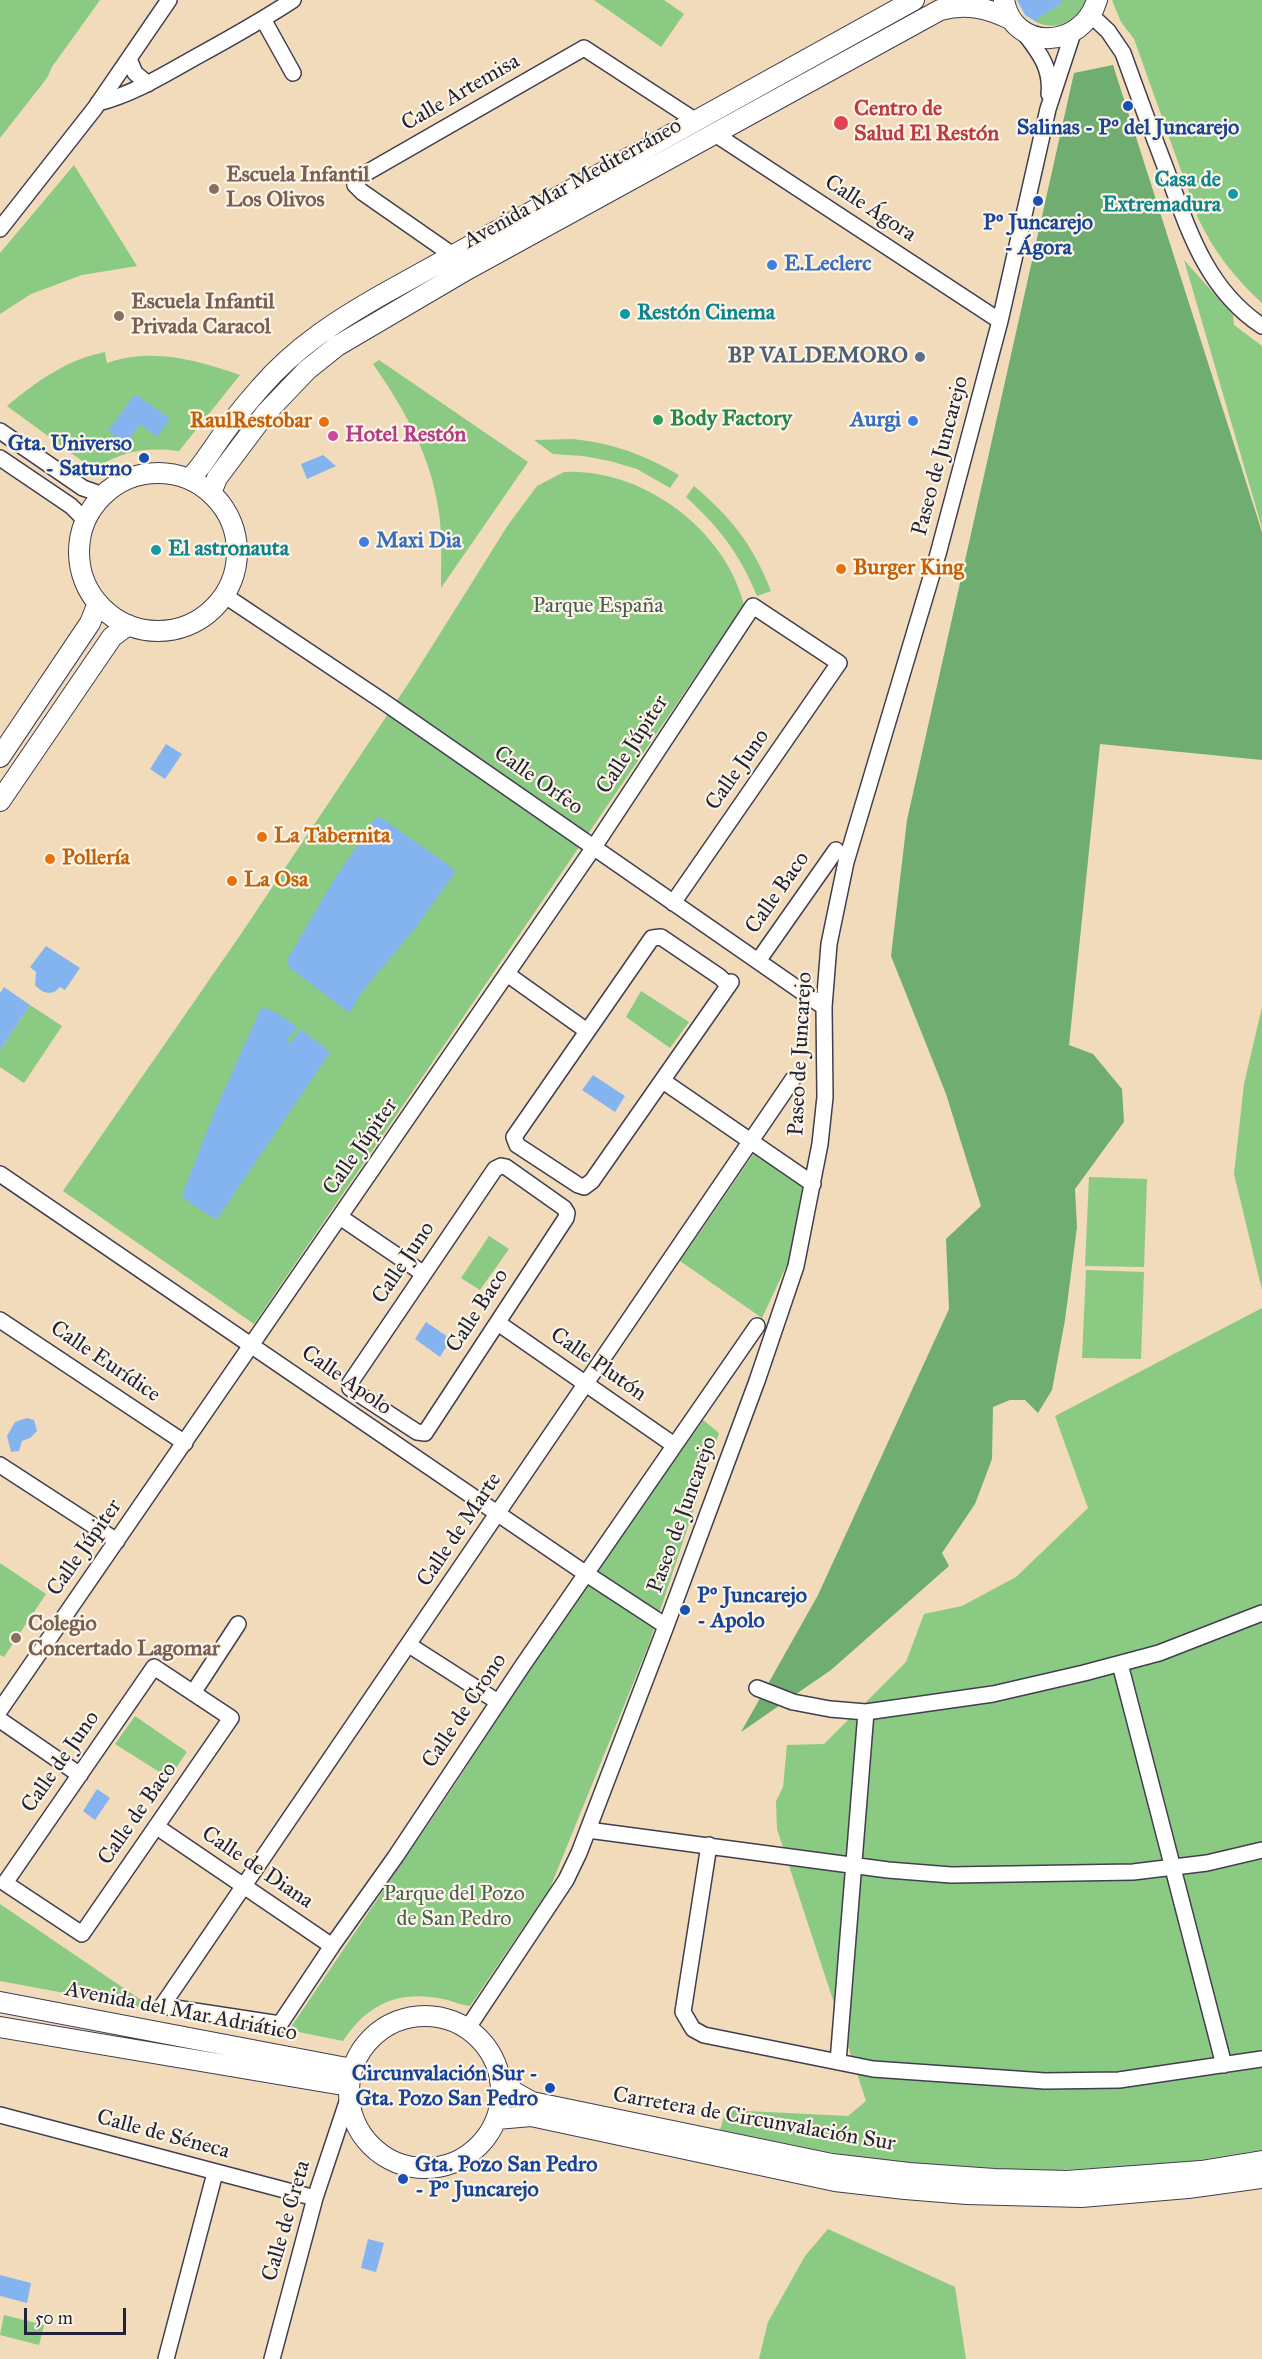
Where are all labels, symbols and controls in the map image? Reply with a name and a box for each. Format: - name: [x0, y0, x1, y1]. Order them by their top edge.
- street label: Calle Artemisa: [397, 49, 525, 137]
- place label: Centro de Salud El Restón: [854, 97, 999, 148]
- marker: Salinas - Pº del Juncarejo: [1121, 99, 1135, 113]
- street label: Avenida Mar Mediterráneo: [459, 113, 687, 255]
- marker: Centro de Salud El Restón: [832, 114, 850, 132]
- place label: Salinas - Pº del Juncarejo: [1017, 116, 1239, 142]
- place label: Escuela Infantil Los Olivos: [226, 163, 370, 214]
- place label: Casa de Extremadura: [1102, 168, 1221, 220]
- street label: Calle Ágora: [819, 170, 921, 248]
- marker: Escuela Infantil Los Olivos: [207, 182, 221, 196]
- marker: Casa de Extremadura: [1226, 187, 1240, 201]
- marker: Pº Juncarejo - Ágora: [1031, 194, 1045, 208]
- place label: Pº Juncarejo - Ágora: [983, 211, 1093, 262]
- place label: E.Leclerc: [784, 252, 872, 278]
- marker: E.Leclerc: [765, 258, 779, 272]
- place label: Escuela Infantil Privada Caracol: [131, 290, 275, 342]
- place label: Restón Cinema: [637, 301, 775, 327]
- marker: Restón Cinema: [618, 307, 632, 321]
- marker: Escuela Infantil Privada Caracol: [112, 309, 126, 323]
- place label: BP VALDEMORO: [728, 344, 908, 370]
- marker: BP VALDEMORO: [913, 350, 927, 364]
- street label: Paseo de Juncarejo: [907, 373, 975, 539]
- place label: Body Factory: [670, 407, 792, 433]
- place label: Aurgi: [850, 408, 901, 434]
- place label: RaulRestobar: [190, 409, 312, 435]
- marker: Body Factory: [651, 413, 665, 427]
- marker: Aurgi: [906, 414, 920, 428]
- marker: RaulRestobar: [317, 415, 331, 429]
- place label: Hotel Restón: [345, 423, 466, 449]
- marker: Hotel Restón: [326, 429, 340, 443]
- place label: Gta. Universo - Saturno: [8, 432, 132, 484]
- marker: Gta. Universo - Saturno: [137, 451, 151, 465]
- place label: Maxi Dia: [376, 529, 461, 555]
- marker: Maxi Dia: [357, 535, 371, 549]
- place label: El astronauta: [168, 537, 289, 563]
- marker: El astronauta: [149, 543, 163, 557]
- place label: Burger King: [853, 556, 964, 582]
- marker: Burger King: [834, 562, 848, 576]
- park label: Parque España: [532, 594, 664, 620]
- street label: Calle Júpiter: [591, 691, 675, 799]
- street label: Calle Juno: [700, 724, 776, 816]
- street label: Calle Orfeo: [488, 741, 588, 821]
- place label: La Tabernita: [274, 824, 390, 850]
- marker: La Tabernita: [255, 830, 269, 844]
- place label: Pollería: [62, 846, 130, 872]
- street label: Calle Baco: [740, 847, 816, 939]
- marker: Pollería: [43, 852, 57, 866]
- place label: La Osa: [244, 868, 308, 894]
- marker: La Osa: [225, 874, 239, 888]
- street label: Paseo de Juncarejo: [784, 971, 818, 1137]
- street label: Calle Júpiter: [318, 1093, 404, 1201]
- street label: Calle Juno: [367, 1217, 441, 1309]
- street label: Calle Baco: [441, 1264, 515, 1358]
- street label: Calle Eurídice: [45, 1316, 165, 1408]
- street label: Calle Plutón: [545, 1322, 651, 1408]
- street label: Calle Apolo: [296, 1340, 396, 1422]
- street label: Paseo de Juncarejo: [643, 1433, 723, 1597]
- street label: Calle de Marte: [412, 1468, 508, 1592]
- street label: Calle Júpiter: [42, 1494, 128, 1602]
- place label: Pº Juncarejo - Apolo: [697, 1584, 807, 1636]
- marker: Pº Juncarejo - Apolo: [678, 1603, 692, 1617]
- place label: Colegio Concertado Lagomar: [28, 1612, 220, 1664]
- marker: Colegio Concertado Lagomar: [9, 1631, 23, 1645]
- street label: Calle de Crono: [417, 1649, 513, 1773]
- street label: Calle de Juno: [16, 1706, 106, 1818]
- street label: Calle de Baco: [93, 1758, 183, 1870]
- street label: Calle de Diana: [196, 1821, 318, 1915]
- park label: Parque del Pozo de San Pedro: [383, 1882, 525, 1934]
- street label: Avenida del Mar Adriático: [63, 1977, 299, 2047]
- place label: Circunvalación Sur - Gta. Pozo San Pedro: [352, 2062, 538, 2114]
- marker: Circunvalación Sur - Gta. Pozo San Pedro: [543, 2081, 557, 2095]
- street label: Carretera de Circunvalación Sur: [611, 2082, 897, 2158]
- street label: Calle de Séneca: [94, 2105, 232, 2165]
- place label: Gta. Pozo San Pedro - Pº Juncarejo: [415, 2153, 597, 2204]
- street label: Calle de Creta: [257, 2158, 317, 2284]
- marker: Gta. Pozo San Pedro - Pº Juncarejo: [396, 2172, 410, 2186]
- scale bar: [27, 2296, 129, 2334]
- text: 50 m: [35, 2307, 73, 2329]

